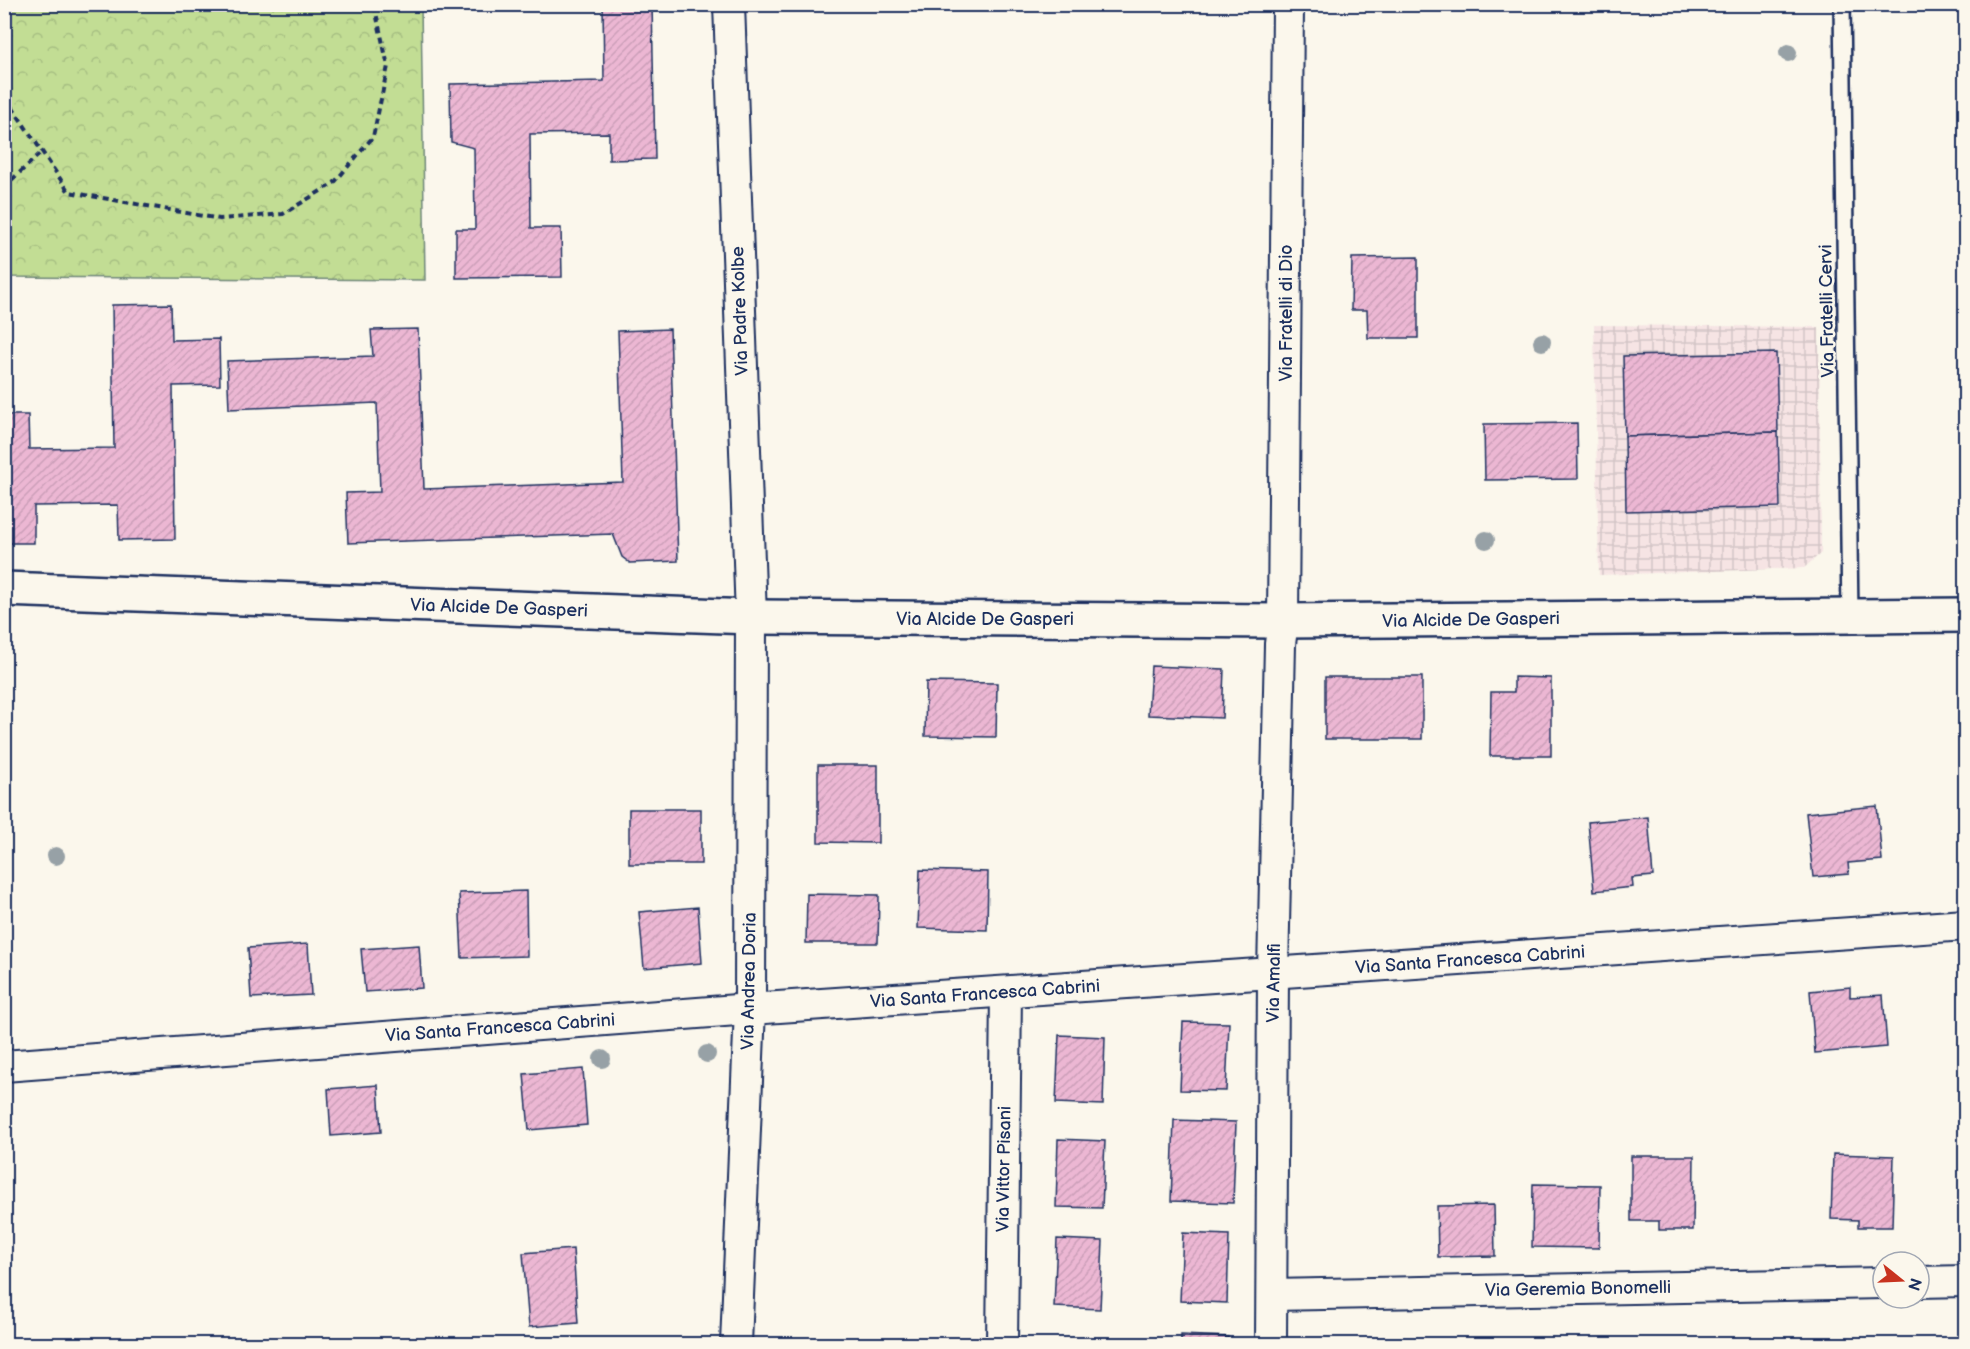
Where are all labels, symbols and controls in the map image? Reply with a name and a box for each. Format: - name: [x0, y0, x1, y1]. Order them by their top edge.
- street label: Via Fratelli di Dio: [1276, 244, 1297, 382]
- street label: Via Fratelli Cervi: [1815, 244, 1839, 378]
- street label: Via Padre Kolbe: [727, 246, 753, 376]
- street label: Via Alcide De Gasperi: [410, 594, 588, 622]
- street label: Via Alcide De Gasperi: [1382, 608, 1560, 632]
- street label: Via Alcide De Gasperi: [896, 609, 1074, 630]
- street label: Via Andrea Doria: [737, 912, 761, 1050]
- street label: Via Santa Francesca Cabrini: [1354, 941, 1586, 979]
- street label: Via Amalfi: [1263, 943, 1285, 1023]
- street label: Via Santa Francesca Cabrini: [869, 975, 1101, 1013]
- street label: Via Santa Francesca Cabrini: [384, 1009, 616, 1047]
- street label: Via Vittor Pisani: [992, 1106, 1016, 1232]
- north arrow: [1871, 1250, 1931, 1310]
- text: N: [1903, 1276, 1925, 1293]
- street label: Via Geremia Bonomelli: [1485, 1277, 1671, 1301]

